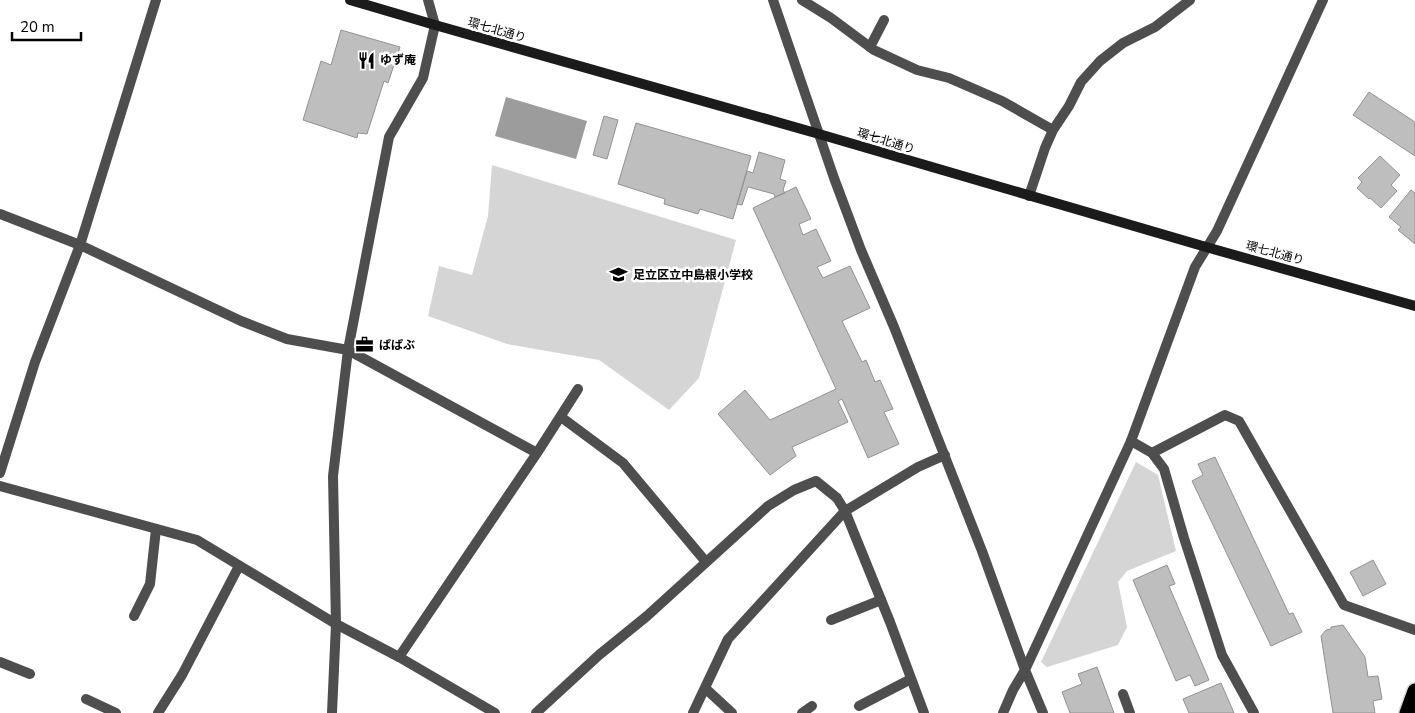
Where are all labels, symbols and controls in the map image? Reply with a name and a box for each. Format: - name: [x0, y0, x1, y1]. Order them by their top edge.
- scale bar: [12, 10, 81, 42]
- street label: 環七北通り: [466, 14, 528, 46]
- text: 20 m: [20, 17, 55, 37]
- restaurant icon: ゆず庵: [356, 50, 376, 70]
- place label: ゆず庵: [380, 52, 416, 68]
- street label: 環七北通り: [855, 125, 917, 157]
- street label: 環七北通り: [1244, 238, 1306, 268]
- school or university icon: 足立区立中島根小学校: [609, 265, 629, 285]
- place label: 足立区立中島根小学校: [633, 267, 753, 283]
- office icon: ぱぱぶ: [355, 335, 375, 355]
- place label: ぱぱぶ: [379, 337, 415, 353]

